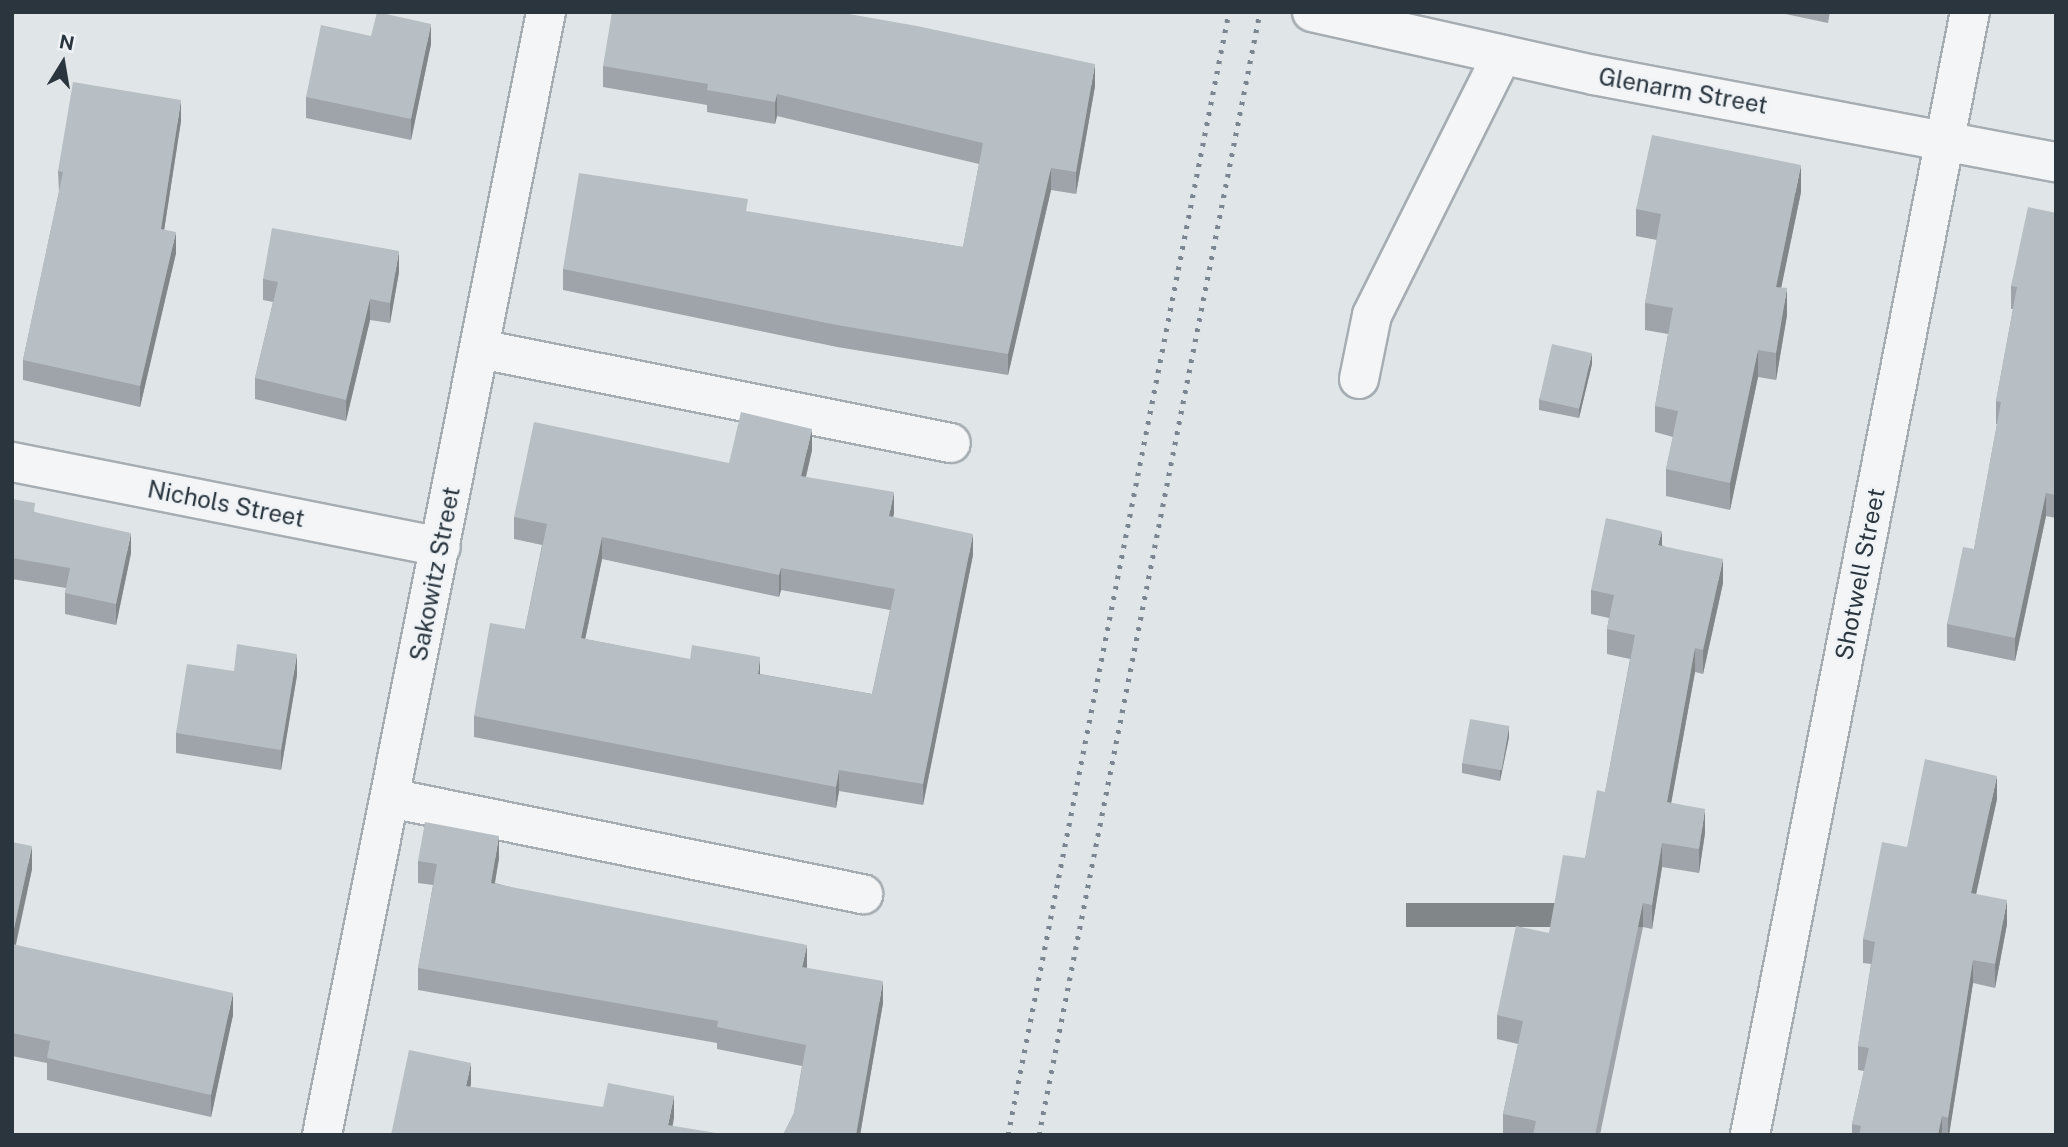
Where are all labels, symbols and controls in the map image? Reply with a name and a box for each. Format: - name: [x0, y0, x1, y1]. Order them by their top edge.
- north arrow: [28, 28, 98, 98]
- text: N: [58, 30, 76, 55]
- street label: Glenarm Street: [1596, 62, 1770, 120]
- street label: Nichols Street: [145, 475, 307, 533]
- street label: Sakowitz Street: [404, 484, 466, 664]
- street label: Shotwell Street: [1829, 486, 1891, 662]

